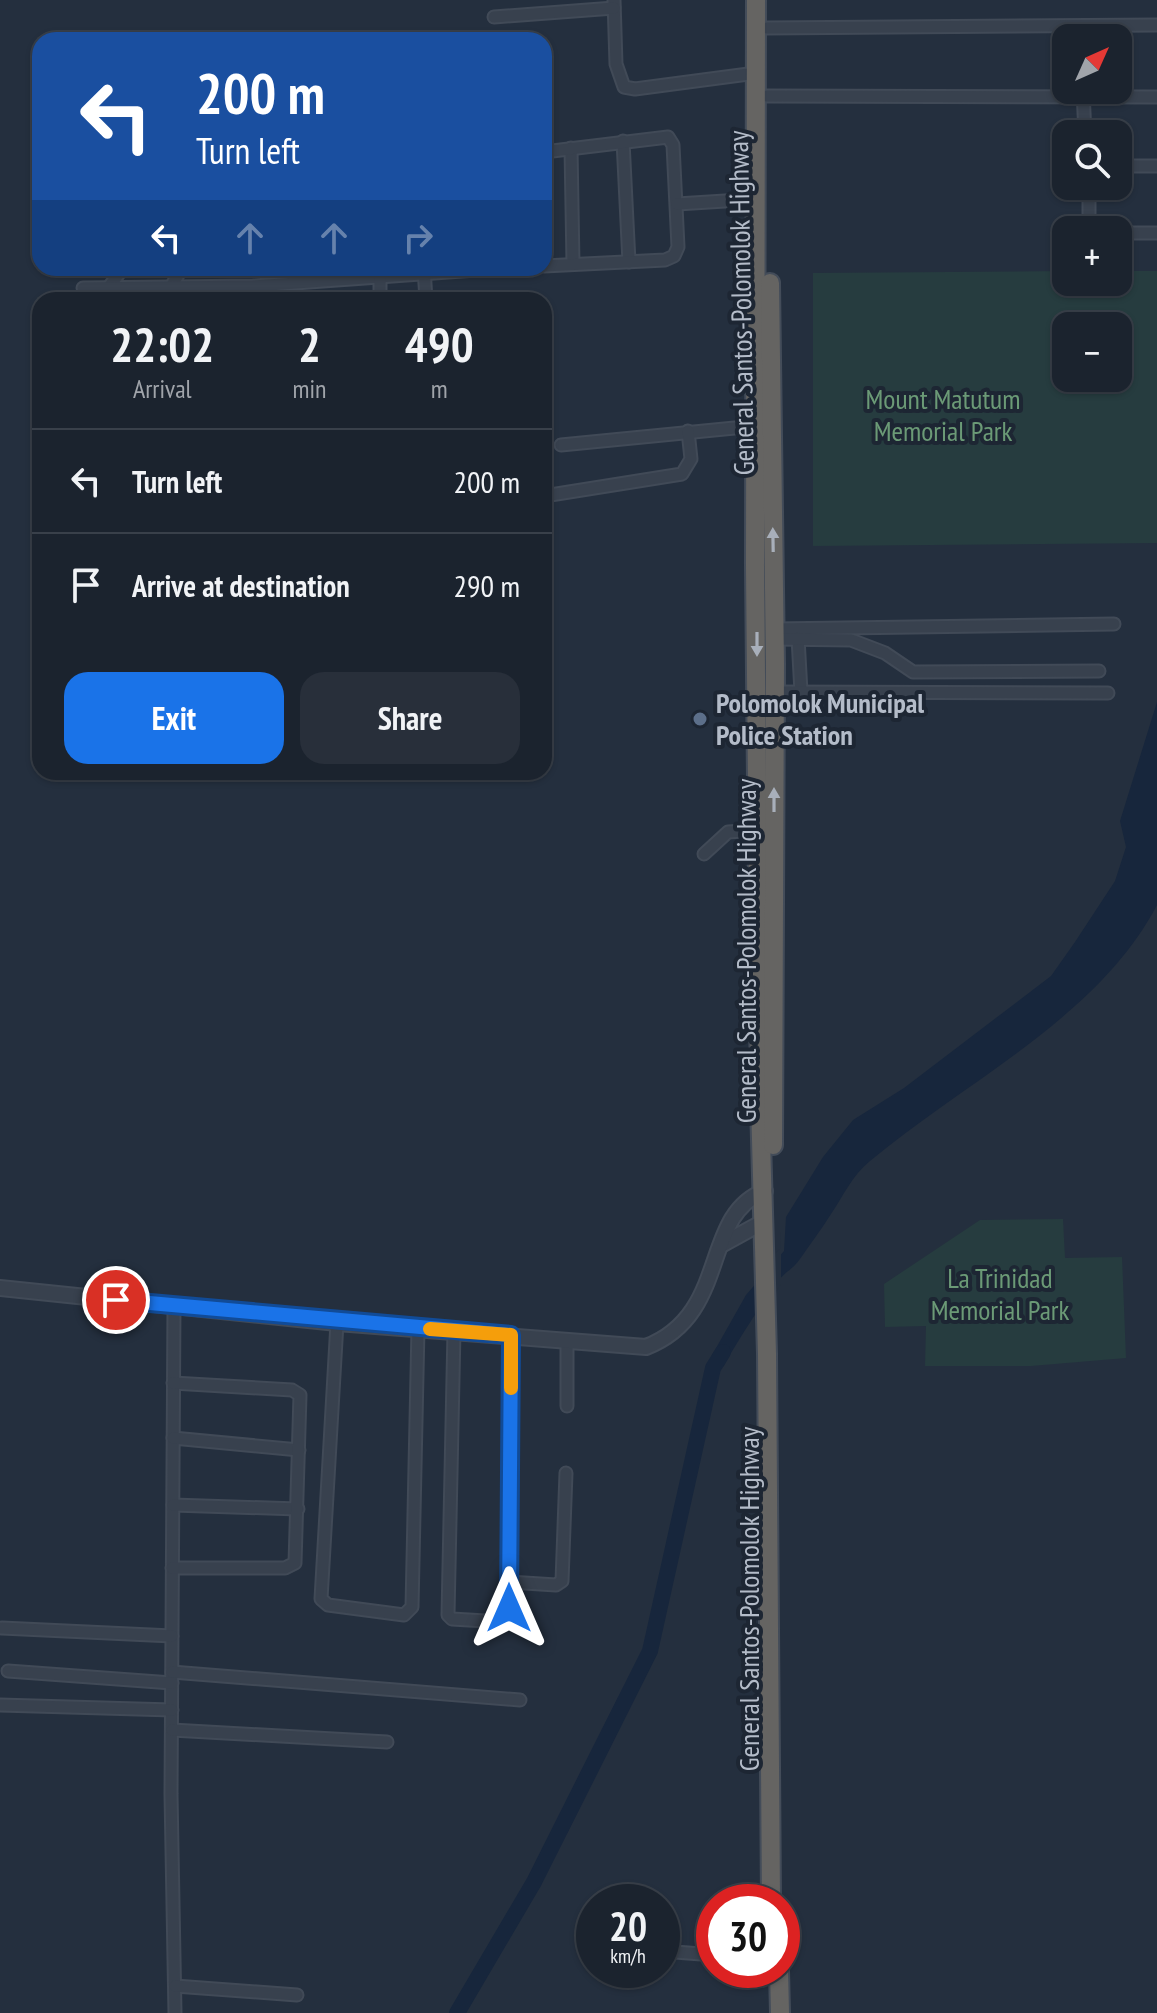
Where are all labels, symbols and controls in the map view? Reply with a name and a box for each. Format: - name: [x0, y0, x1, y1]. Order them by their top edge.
- north arrow: [1052, 24, 1132, 104]
- map controls: [1052, 24, 1132, 392]
- text: 200 m: [196, 57, 325, 129]
- icon: left: [64, 64, 168, 168]
- button: search: [1052, 120, 1132, 200]
- text: Turn left: [196, 127, 300, 174]
- street label: General Santos-Polomolok Highway: [719, 130, 762, 476]
- icon: left: [144, 216, 188, 260]
- icon: ahead: [228, 216, 272, 260]
- icon: ahead: [312, 216, 356, 260]
- icon: right: [396, 216, 440, 260]
- button: +: [1052, 216, 1132, 296]
- button: −: [1052, 312, 1132, 392]
- text: 22:02: [110, 313, 214, 375]
- text: 2: [298, 313, 321, 375]
- text: 490: [405, 313, 474, 375]
- text: Arrival: [133, 372, 192, 405]
- text: min: [292, 372, 326, 405]
- text: m: [431, 372, 448, 405]
- park label: Mount Matutum Memorial Park: [866, 380, 1020, 449]
- icon: left: [64, 459, 108, 503]
- text: Turn left: [132, 462, 222, 501]
- text: 200 m: [454, 462, 520, 501]
- one-way arrow: [766, 527, 779, 552]
- icon: arrive: [64, 563, 108, 607]
- text: Arrive at destination: [132, 566, 350, 605]
- text: 290 m: [454, 566, 520, 605]
- one-way arrow: [751, 632, 763, 657]
- button: Exit: [64, 672, 284, 764]
- button: Share: [300, 672, 520, 764]
- place label: Polomolok Municipal Police Station: [716, 684, 924, 753]
- marker: Polomolok Municipal Police Station: [691, 710, 709, 728]
- street label: General Santos-Polomolok Highway: [727, 778, 764, 1123]
- one-way arrow: [768, 787, 780, 812]
- park label: La Trinidad Memorial Park: [931, 1259, 1070, 1328]
- pin: [82, 1266, 150, 1334]
- icon: arrive: [94, 1278, 138, 1322]
- street label: General Santos-Polomolok Highway: [730, 1426, 767, 1771]
- position arrow: [467, 1566, 551, 1650]
- speed limit sign: 30: [696, 1884, 800, 1988]
- text: 20: [609, 1900, 647, 1952]
- text: km/h: [610, 1943, 646, 1969]

